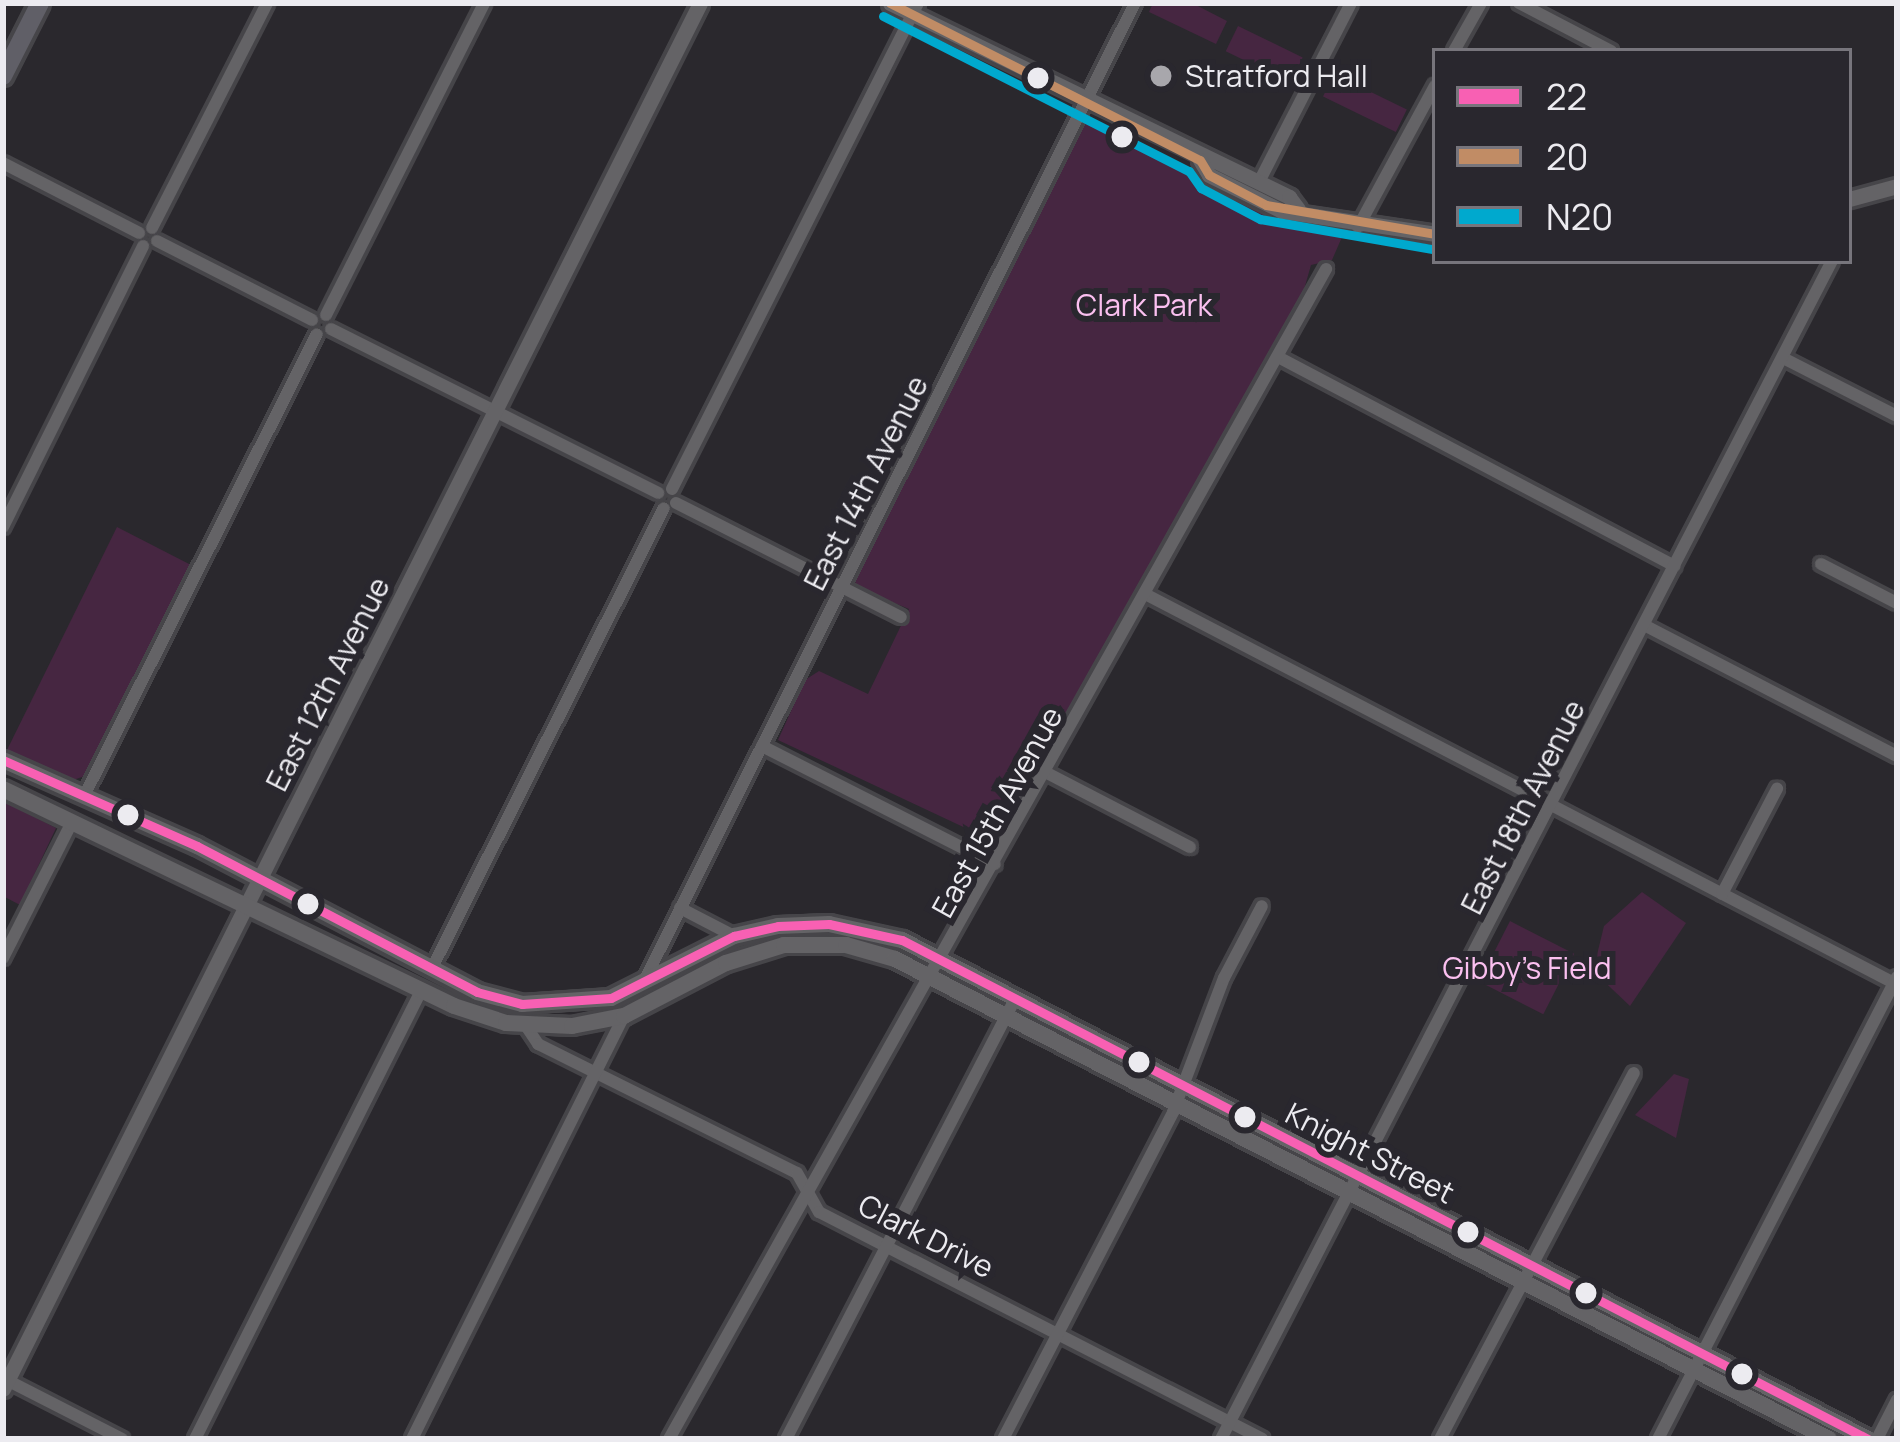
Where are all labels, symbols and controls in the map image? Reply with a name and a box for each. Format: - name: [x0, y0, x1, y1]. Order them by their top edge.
- legend: [1432, 48, 1852, 264]
- place label: Stratford Hall: [1185, 58, 1368, 94]
- marker: Stratford Hall: [1148, 63, 1174, 89]
- unlabelled marker: [1027, 67, 1049, 89]
- text: 22: [1546, 72, 1587, 121]
- unlabelled marker: [1111, 126, 1133, 148]
- text: 20: [1546, 132, 1588, 181]
- text: N20: [1546, 192, 1613, 241]
- park label: Clark Park: [1076, 287, 1212, 323]
- street label: East 14th Avenue: [797, 370, 935, 596]
- street label: East 12th Avenue: [259, 571, 397, 797]
- street label: East 18th Avenue: [1454, 694, 1592, 920]
- street label: East 15th Avenue: [924, 700, 1070, 924]
- unlabelled marker: [117, 804, 139, 826]
- unlabelled marker: [297, 893, 319, 915]
- park label: Gibby's Field: [1443, 950, 1611, 986]
- unlabelled marker: [1128, 1051, 1150, 1073]
- street label: Knight Street: [1280, 1095, 1460, 1211]
- unlabelled marker: [1234, 1106, 1256, 1128]
- street label: Clark Drive: [852, 1187, 1000, 1285]
- unlabelled marker: [1457, 1221, 1479, 1243]
- unlabelled marker: [1575, 1282, 1597, 1304]
- unlabelled marker: [1731, 1363, 1753, 1385]

